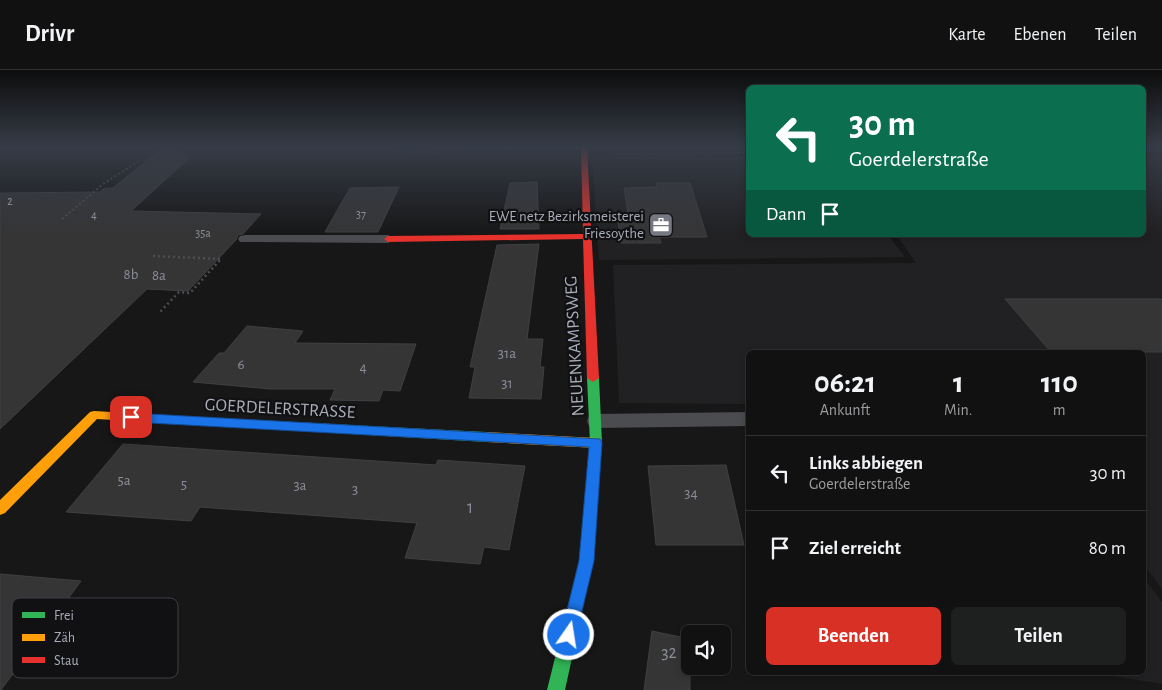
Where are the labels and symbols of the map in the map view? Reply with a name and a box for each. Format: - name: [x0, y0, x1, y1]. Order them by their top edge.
- house number: 2: [7, 195, 13, 207]
- house number: 37: [356, 208, 366, 220]
- house number: 4: [91, 209, 97, 221]
- place label: EWE netz Bezirksmeisterei Friesoythe: [489, 209, 644, 241]
- office icon: EWE netz Bezirksmeisterei Friesoythe: [648, 212, 674, 238]
- house number: 35a: [195, 227, 211, 239]
- house number: 8b: [124, 267, 139, 282]
- house number: 8a: [152, 268, 166, 283]
- street label: NEUENKAMPSWEG: [562, 275, 588, 417]
- house number: 31a: [498, 346, 516, 361]
- house number: 6: [237, 357, 245, 372]
- house number: 4: [359, 360, 367, 375]
- house number: 31: [501, 376, 513, 391]
- pin: [110, 396, 152, 438]
- street label: GOERDELERSTRASSE: [204, 396, 356, 422]
- house number: 5a: [117, 473, 131, 488]
- house number: 5: [181, 477, 187, 492]
- house number: 3a: [293, 478, 307, 493]
- house number: 3: [352, 482, 358, 497]
- house number: 34: [684, 486, 698, 501]
- house number: 1: [467, 499, 473, 517]
- legend: [12, 598, 178, 678]
- position arrow: [542, 608, 594, 660]
- text: Frei: [54, 609, 74, 623]
- text: Zäh: [54, 631, 75, 645]
- house number: 32: [661, 644, 677, 662]
- text: Stau: [54, 654, 79, 668]

